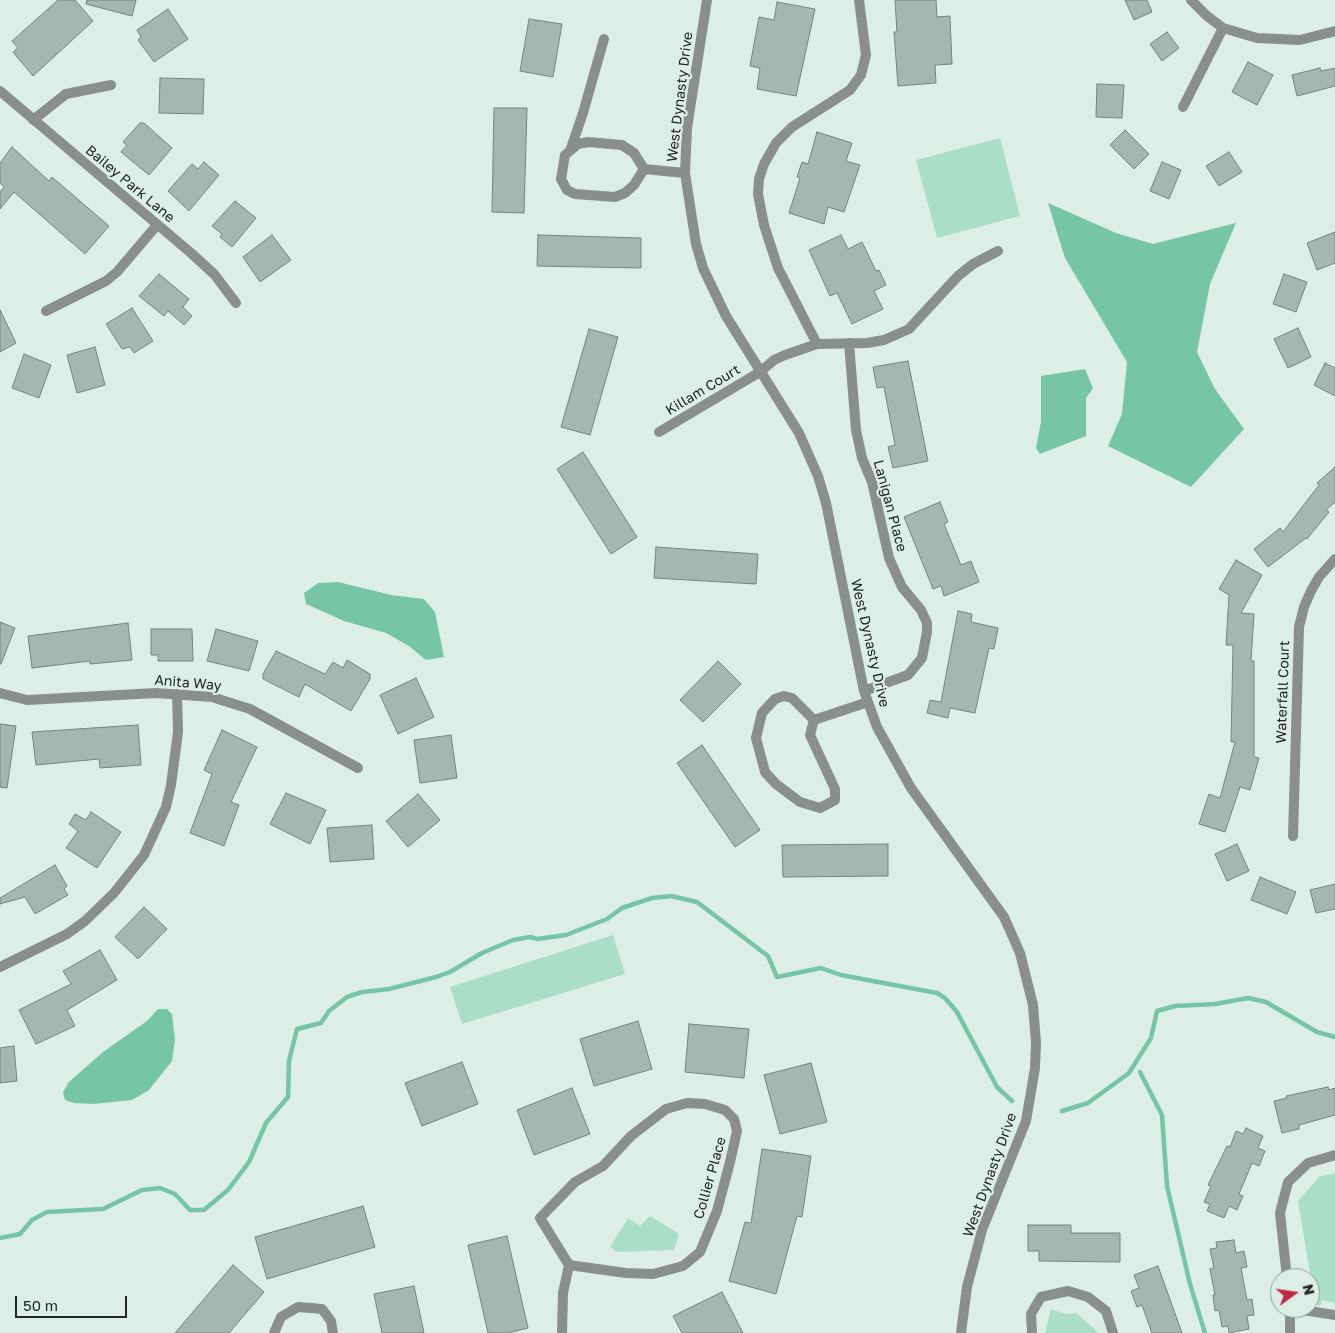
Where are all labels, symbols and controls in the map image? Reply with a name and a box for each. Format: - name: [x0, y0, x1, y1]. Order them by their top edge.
- street label: West Dynasty Drive: [664, 31, 696, 163]
- street label: Bailey Park Lane: [82, 142, 178, 226]
- street label: Killam Court: [663, 361, 743, 419]
- street label: Lanigan Place: [870, 458, 910, 554]
- street label: West Dynasty Drive: [847, 577, 893, 709]
- street label: Waterfall Court: [1273, 640, 1293, 744]
- street label: Anita Way: [154, 672, 222, 694]
- street label: West Dynasty Drive: [960, 1111, 1020, 1239]
- street label: Collier Place: [690, 1135, 730, 1221]
- north arrow: [1270, 1268, 1320, 1318]
- text: N: [1300, 1282, 1319, 1297]
- scale bar: [18, 1286, 130, 1318]
- text: 50 m: [23, 1296, 58, 1314]

